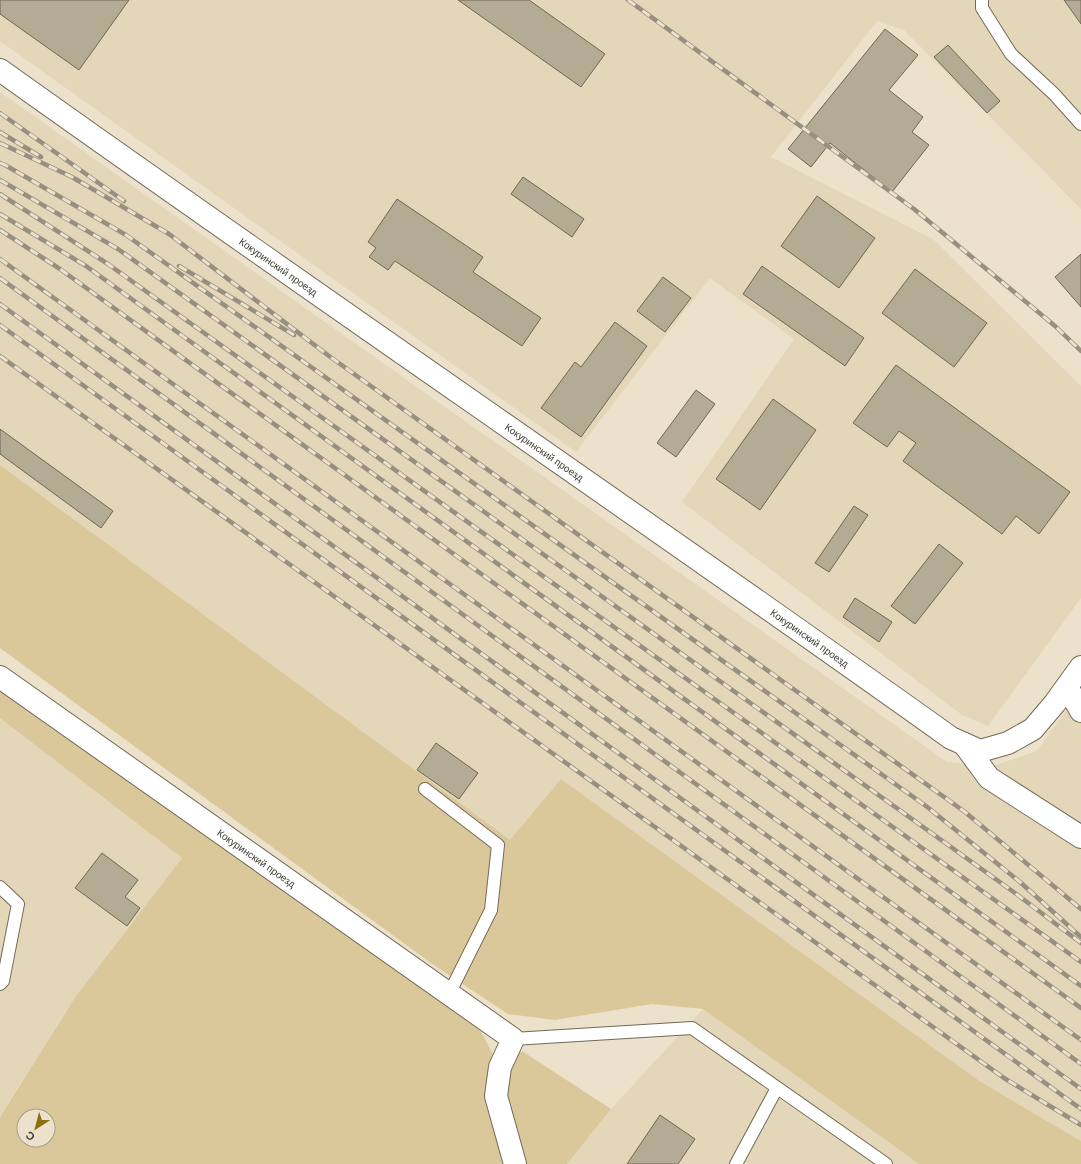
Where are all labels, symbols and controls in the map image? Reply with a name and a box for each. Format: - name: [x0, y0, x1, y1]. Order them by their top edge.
- street label: Кокуринский проезд: [237, 236, 320, 298]
- street label: Кокуринский проезд: [503, 421, 585, 484]
- street label: Кокуринский проезд: [768, 607, 851, 670]
- street label: Кокуринский проезд: [215, 827, 298, 890]
- north arrow: [16, 1108, 56, 1148]
- text: С: [23, 1129, 37, 1143]

